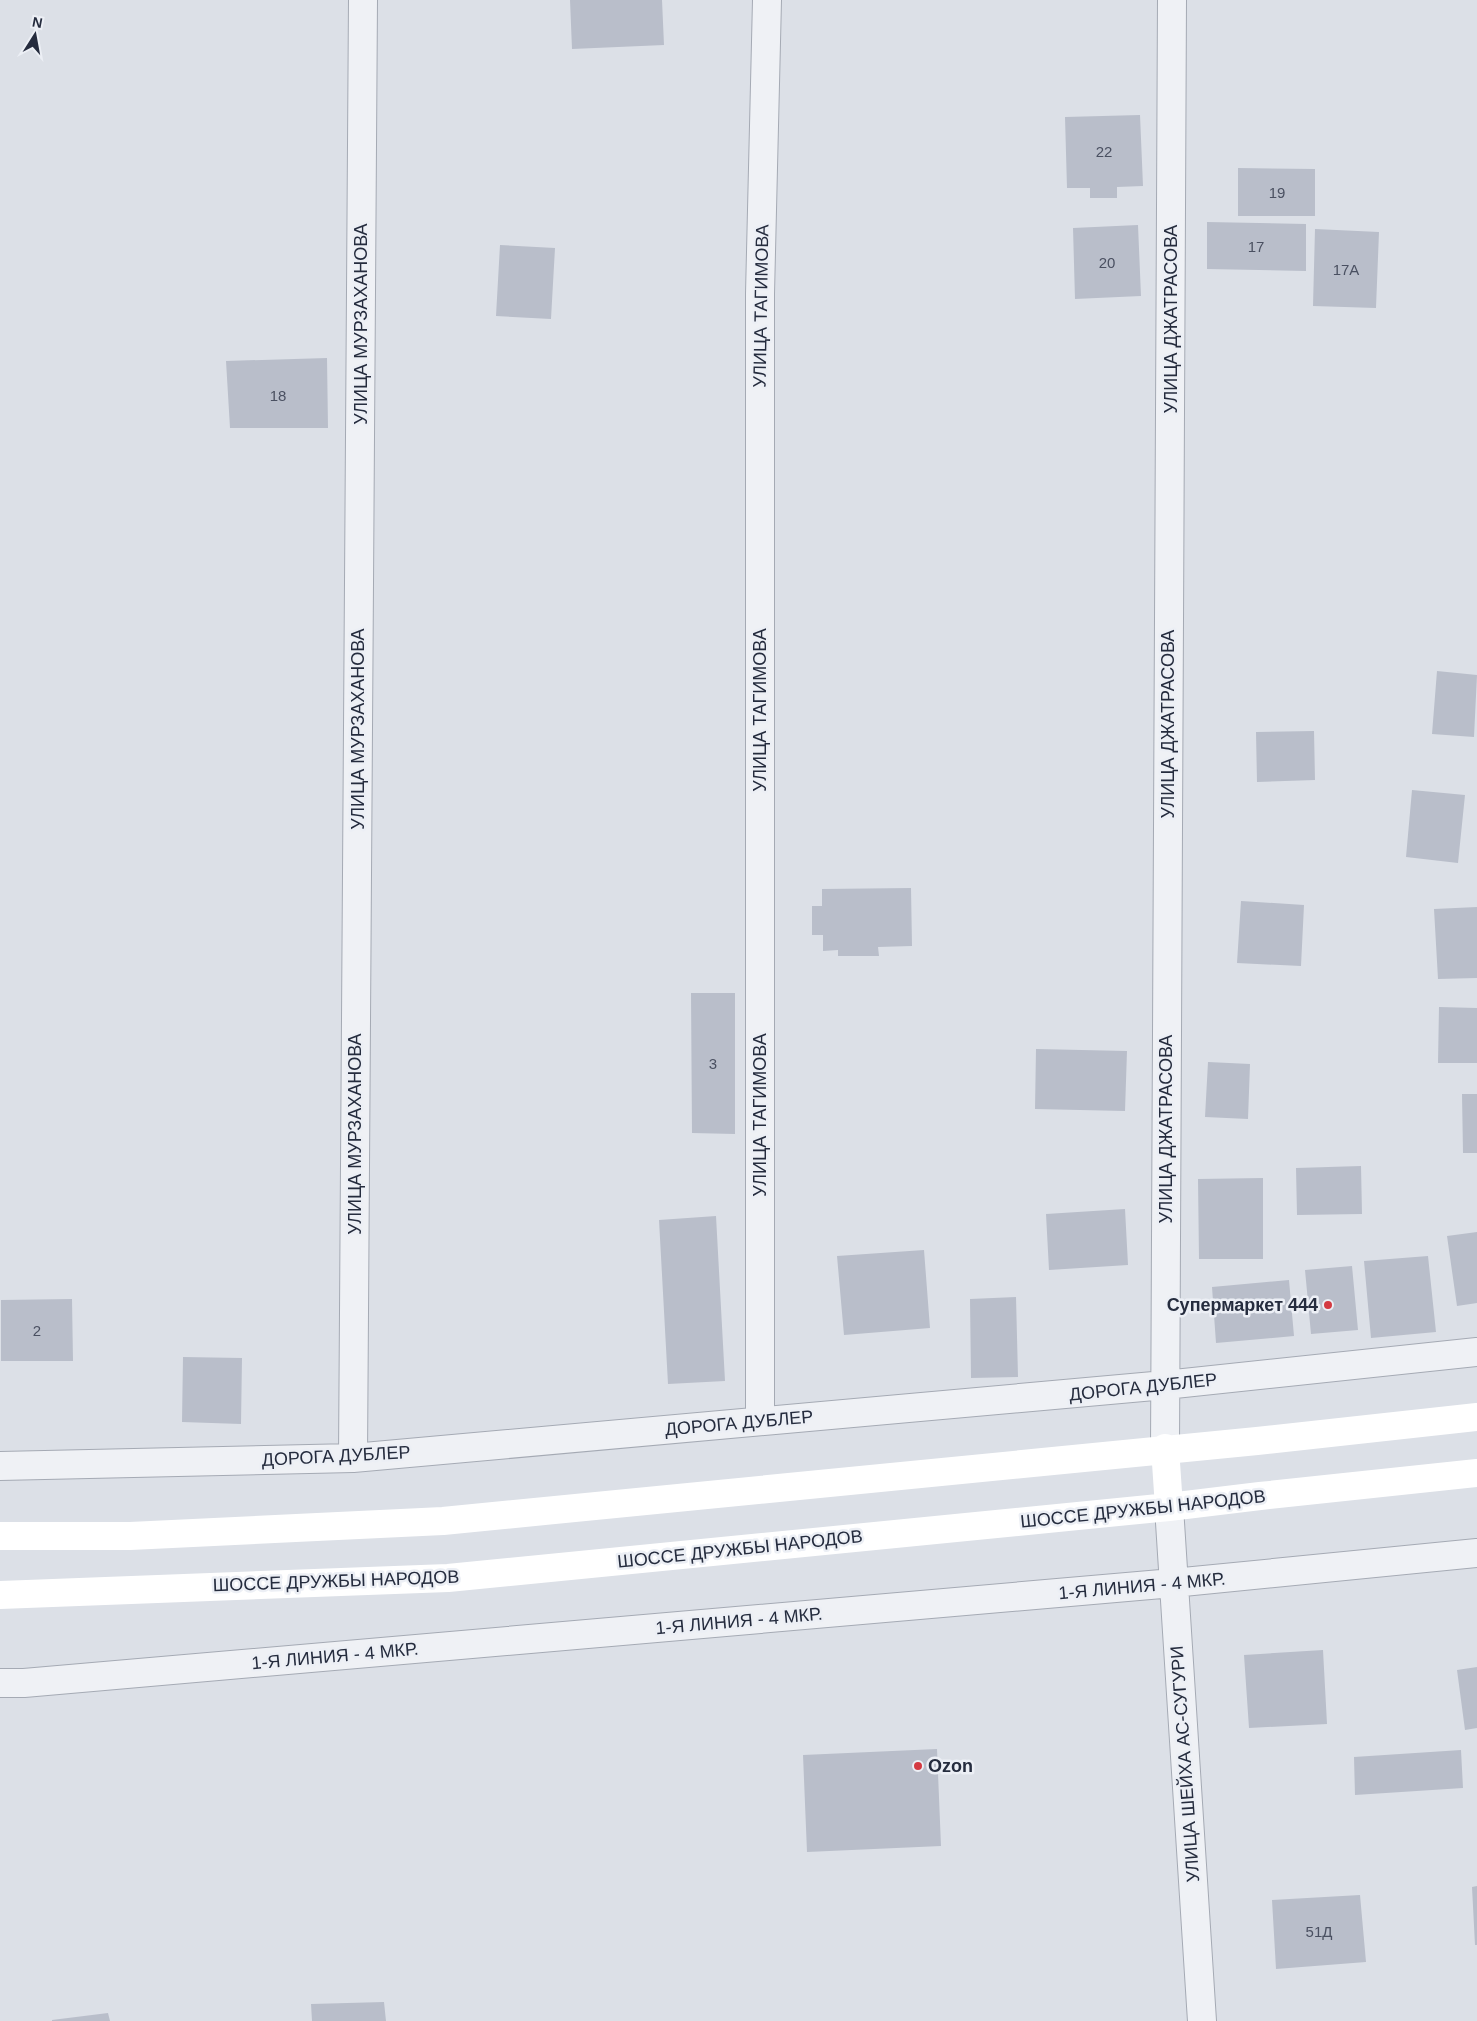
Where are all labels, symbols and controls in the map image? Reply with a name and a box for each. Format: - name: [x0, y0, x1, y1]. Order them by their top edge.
- north arrow: [10, 10, 60, 60]
- text: N: [31, 13, 44, 31]
- house number: 22: [1096, 143, 1112, 160]
- house number: 19: [1269, 184, 1285, 201]
- street label: УЛИЦА МУРЗАХАНОВА: [351, 223, 371, 425]
- street label: УЛИЦА ТАГИМОВА: [750, 224, 772, 388]
- street label: УЛИЦА ДЖАТРАСОВА: [1161, 225, 1181, 413]
- house number: 17: [1248, 238, 1264, 255]
- house number: 20: [1099, 254, 1115, 271]
- house number: 17А: [1333, 261, 1359, 278]
- house number: 18: [270, 387, 286, 404]
- street label: УЛИЦА МУРЗАХАНОВА: [348, 628, 368, 830]
- street label: УЛИЦА ТАГИМОВА: [750, 628, 770, 792]
- street label: УЛИЦА ДЖАТРАСОВА: [1158, 630, 1178, 818]
- street label: УЛИЦА МУРЗАХАНОВА: [345, 1033, 365, 1235]
- street label: УЛИЦА ТАГИМОВА: [750, 1033, 770, 1197]
- street label: УЛИЦА ДЖАТРАСОВА: [1156, 1035, 1176, 1223]
- house number: 3: [709, 1055, 717, 1072]
- place label: Супермаркет 444: [1167, 1295, 1318, 1315]
- marker: Супермаркет 444: [1322, 1299, 1334, 1311]
- house number: 2: [33, 1322, 41, 1339]
- street label: ДОРОГА ДУБЛЕР: [1068, 1369, 1218, 1405]
- street label: ДОРОГА ДУБЛЕР: [664, 1407, 814, 1439]
- street label: ДОРОГА ДУБЛЕР: [261, 1442, 411, 1470]
- street label: ШОССЕ ДРУЖБЫ НАРОДОВ: [1019, 1486, 1267, 1532]
- street label: ШОССЕ ДРУЖБЫ НАРОДОВ: [616, 1526, 864, 1572]
- street label: ШОССЕ ДРУЖБЫ НАРОДОВ: [212, 1567, 460, 1595]
- street label: 1-Я ЛИНИЯ - 4 МКР.: [1058, 1569, 1226, 1603]
- street label: 1-Я ЛИНИЯ - 4 МКР.: [655, 1604, 823, 1638]
- street label: 1-Я ЛИНИЯ - 4 МКР.: [251, 1639, 419, 1673]
- street label: УЛИЦА ШЕЙХА АС-СУГУРИ: [1166, 1645, 1203, 1883]
- place label: Ozon: [928, 1756, 973, 1776]
- marker: Ozon: [912, 1760, 924, 1772]
- house number: 51Д: [1306, 1923, 1332, 1940]

